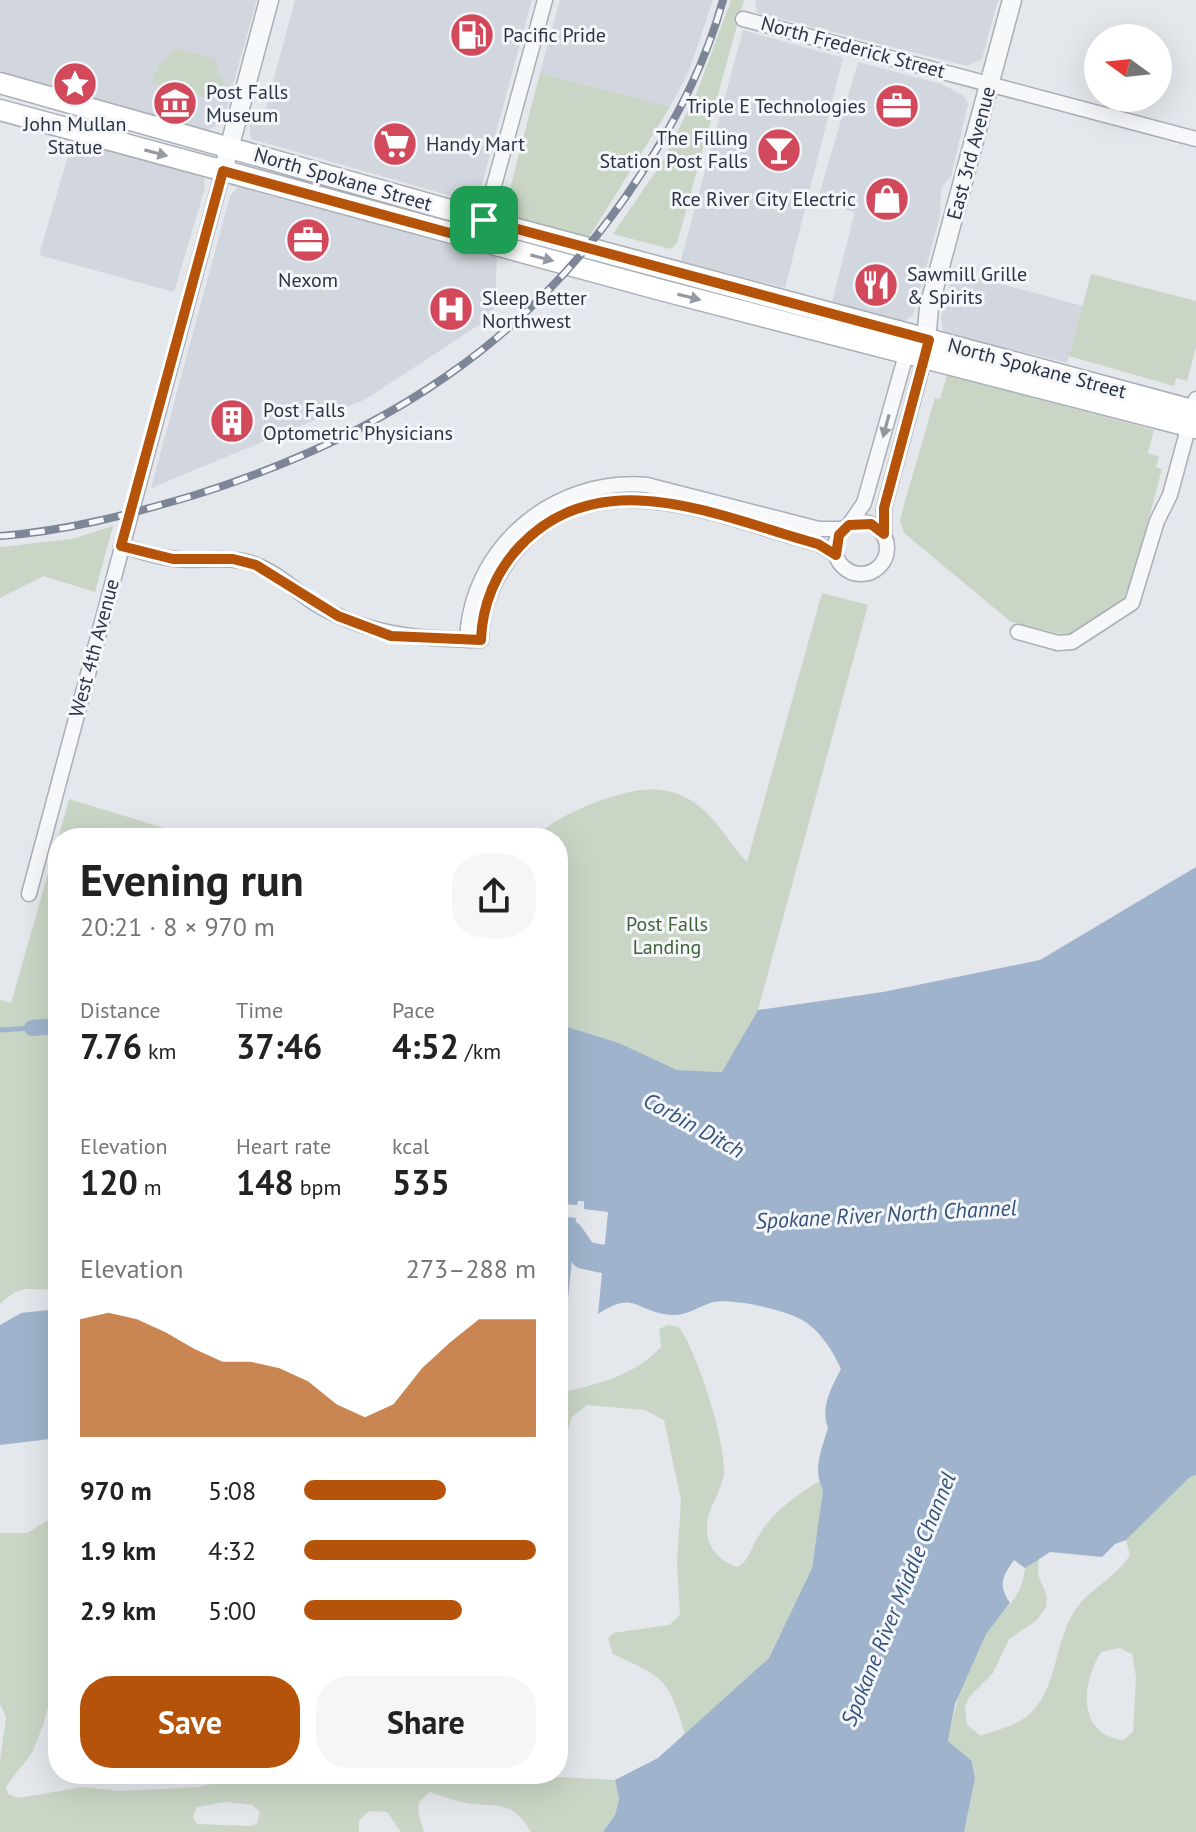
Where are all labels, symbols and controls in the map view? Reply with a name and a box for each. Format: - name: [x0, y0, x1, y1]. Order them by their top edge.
- street label: North Frederick Street: [758, 10, 948, 84]
- fuel station icon: Pacific Pride: [448, 11, 496, 59]
- place label: Pacific Pride: [503, 22, 606, 48]
- north arrow: [1084, 24, 1172, 112]
- map controls: [1084, 24, 1172, 112]
- place icon: John Mullan Statue: [51, 60, 99, 108]
- museum icon: Post Falls Museum: [151, 79, 199, 127]
- place label: Post Falls Museum: [206, 79, 288, 128]
- office icon: Triple E Technologies: [873, 82, 921, 130]
- street label: East 3rd Avenue: [941, 84, 1001, 222]
- place label: Triple E Technologies: [686, 93, 866, 119]
- place label: John Mullan Statue: [23, 111, 126, 160]
- supermarket icon: Handy Mart: [371, 120, 419, 168]
- place label: The Filling Station Post Falls: [599, 125, 748, 174]
- bar icon: The Filling Station Post Falls: [755, 126, 803, 174]
- place label: Handy Mart: [426, 131, 525, 157]
- street label: North Spokane Street: [251, 141, 435, 217]
- one-way arrow: [145, 147, 169, 160]
- shop icon: Rce River City Electric: [863, 175, 911, 223]
- pin: [450, 186, 518, 254]
- place label: Rce River City Electric: [671, 186, 856, 212]
- icon: arrive: [462, 198, 506, 242]
- office icon: Nexom: [284, 216, 332, 264]
- one-way arrow: [529, 252, 554, 264]
- restaurant icon: Sawmill Grille & Spirits: [852, 261, 900, 309]
- place label: Sawmill Grille & Spirits: [907, 261, 1027, 310]
- place label: Nexom: [278, 267, 338, 293]
- hospital icon: Sleep Better Northwest: [427, 285, 475, 333]
- place label: Sleep Better Northwest: [482, 285, 587, 334]
- one-way arrow: [677, 291, 702, 303]
- street label: North Spokane Street: [945, 332, 1129, 404]
- building icon: Post Falls Optometric Physicians: [208, 397, 256, 445]
- place label: Post Falls Optometric Physicians: [263, 397, 453, 446]
- one-way arrow: [879, 415, 892, 439]
- street label: West 4th Avenue: [63, 576, 125, 720]
- text: Evening run: [80, 851, 304, 908]
- button: share: [452, 854, 536, 938]
- text: 20:21 · 8 × 970 m: [80, 910, 275, 943]
- park label: Post Falls Landing: [626, 911, 708, 960]
- text: Distance: [80, 996, 161, 1024]
- text: Time: [236, 996, 283, 1024]
- text: Pace: [392, 996, 435, 1024]
- text: 7.76: [80, 1024, 142, 1068]
- text: 37:46: [236, 1024, 322, 1068]
- text: 4:52: [392, 1024, 459, 1068]
- text: km: [142, 1037, 176, 1065]
- text: /km: [459, 1037, 501, 1065]
- water label: Corbin Ditch: [639, 1086, 749, 1164]
- text: Elevation: [80, 1132, 168, 1160]
- text: Heart rate: [236, 1132, 331, 1160]
- text: kcal: [392, 1132, 430, 1160]
- text: 120: [80, 1160, 138, 1204]
- text: 148: [236, 1160, 294, 1204]
- text: 535: [392, 1160, 450, 1204]
- text: m: [138, 1173, 162, 1201]
- text: bpm: [294, 1173, 341, 1201]
- water label: Spokane River North Channel: [755, 1193, 1017, 1235]
- text: Elevation: [80, 1252, 184, 1285]
- text: 273–288 m: [406, 1252, 536, 1285]
- water label: Spokane River Middle Channel: [834, 1468, 962, 1730]
- text: 970 m: [80, 1474, 152, 1507]
- text: 5:08: [208, 1474, 256, 1507]
- text: 1.9 km: [80, 1534, 156, 1567]
- text: 4:32: [208, 1534, 256, 1567]
- text: 2.9 km: [80, 1594, 156, 1627]
- text: 5:00: [208, 1594, 256, 1627]
- button: Save: [80, 1676, 300, 1768]
- button: Share: [316, 1676, 536, 1768]

